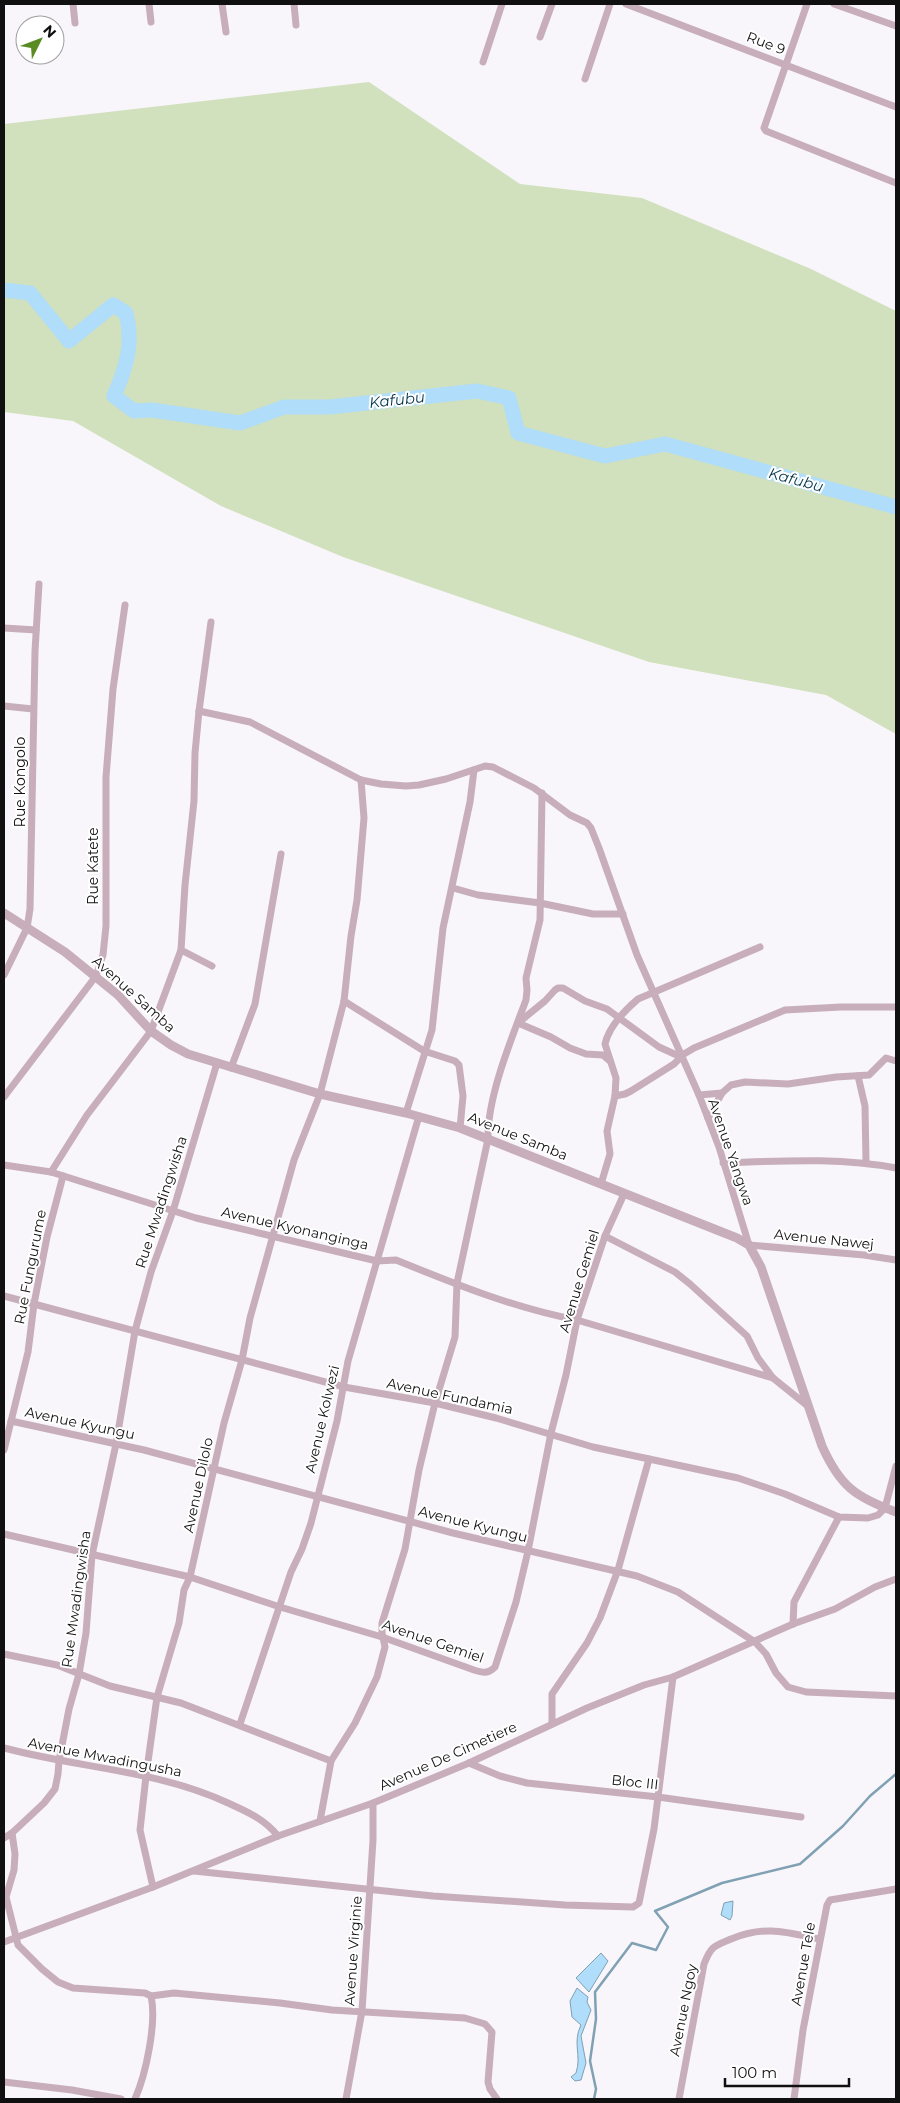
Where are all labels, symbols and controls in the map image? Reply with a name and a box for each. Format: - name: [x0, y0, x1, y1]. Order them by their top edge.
- north arrow: [15, 15, 65, 65]
- text: N: [39, 21, 60, 42]
- street label: Rue 9: [744, 27, 788, 59]
- water label: Kafubu: [368, 387, 426, 412]
- water label: Kafubu: [767, 463, 826, 496]
- street label: Rue Kongolo: [11, 737, 29, 827]
- street label: Rue Katete: [84, 827, 102, 905]
- street label: Avenue Samba: [89, 952, 179, 1036]
- street label: Avenue Yangwa: [704, 1096, 758, 1208]
- street label: Avenue Samba: [466, 1108, 570, 1164]
- street label: Rue Mwadingwisha: [131, 1133, 191, 1271]
- street label: Avenue Kyonanginga: [220, 1202, 370, 1254]
- street label: Rue Fungurume: [10, 1208, 50, 1326]
- street label: Avenue Nawej: [773, 1225, 875, 1253]
- street label: Avenue Gemiel: [555, 1227, 603, 1335]
- street label: Avenue Kolwezi: [301, 1363, 343, 1475]
- street label: Avenue Fundamia: [385, 1374, 515, 1418]
- street label: Avenue Kyungu: [23, 1403, 137, 1443]
- street label: Avenue Dilolo: [179, 1436, 217, 1534]
- street label: Avenue Kyungu: [417, 1502, 529, 1546]
- street label: Rue Mwadingwisha: [57, 1529, 95, 1669]
- street label: Avenue Gemiel: [380, 1615, 486, 1667]
- street label: Avenue De Cimetiere: [376, 1717, 520, 1795]
- street label: Avenue Mwadingusha: [26, 1733, 184, 1781]
- street label: Bloc III: [611, 1771, 659, 1793]
- street label: Avenue Virginie: [340, 1895, 366, 2007]
- street label: Avenue Tele: [787, 1921, 819, 2007]
- street label: Avenue Ngoy: [665, 1962, 701, 2058]
- scale bar: [725, 2056, 849, 2088]
- text: 100 m: [732, 2063, 777, 2082]

